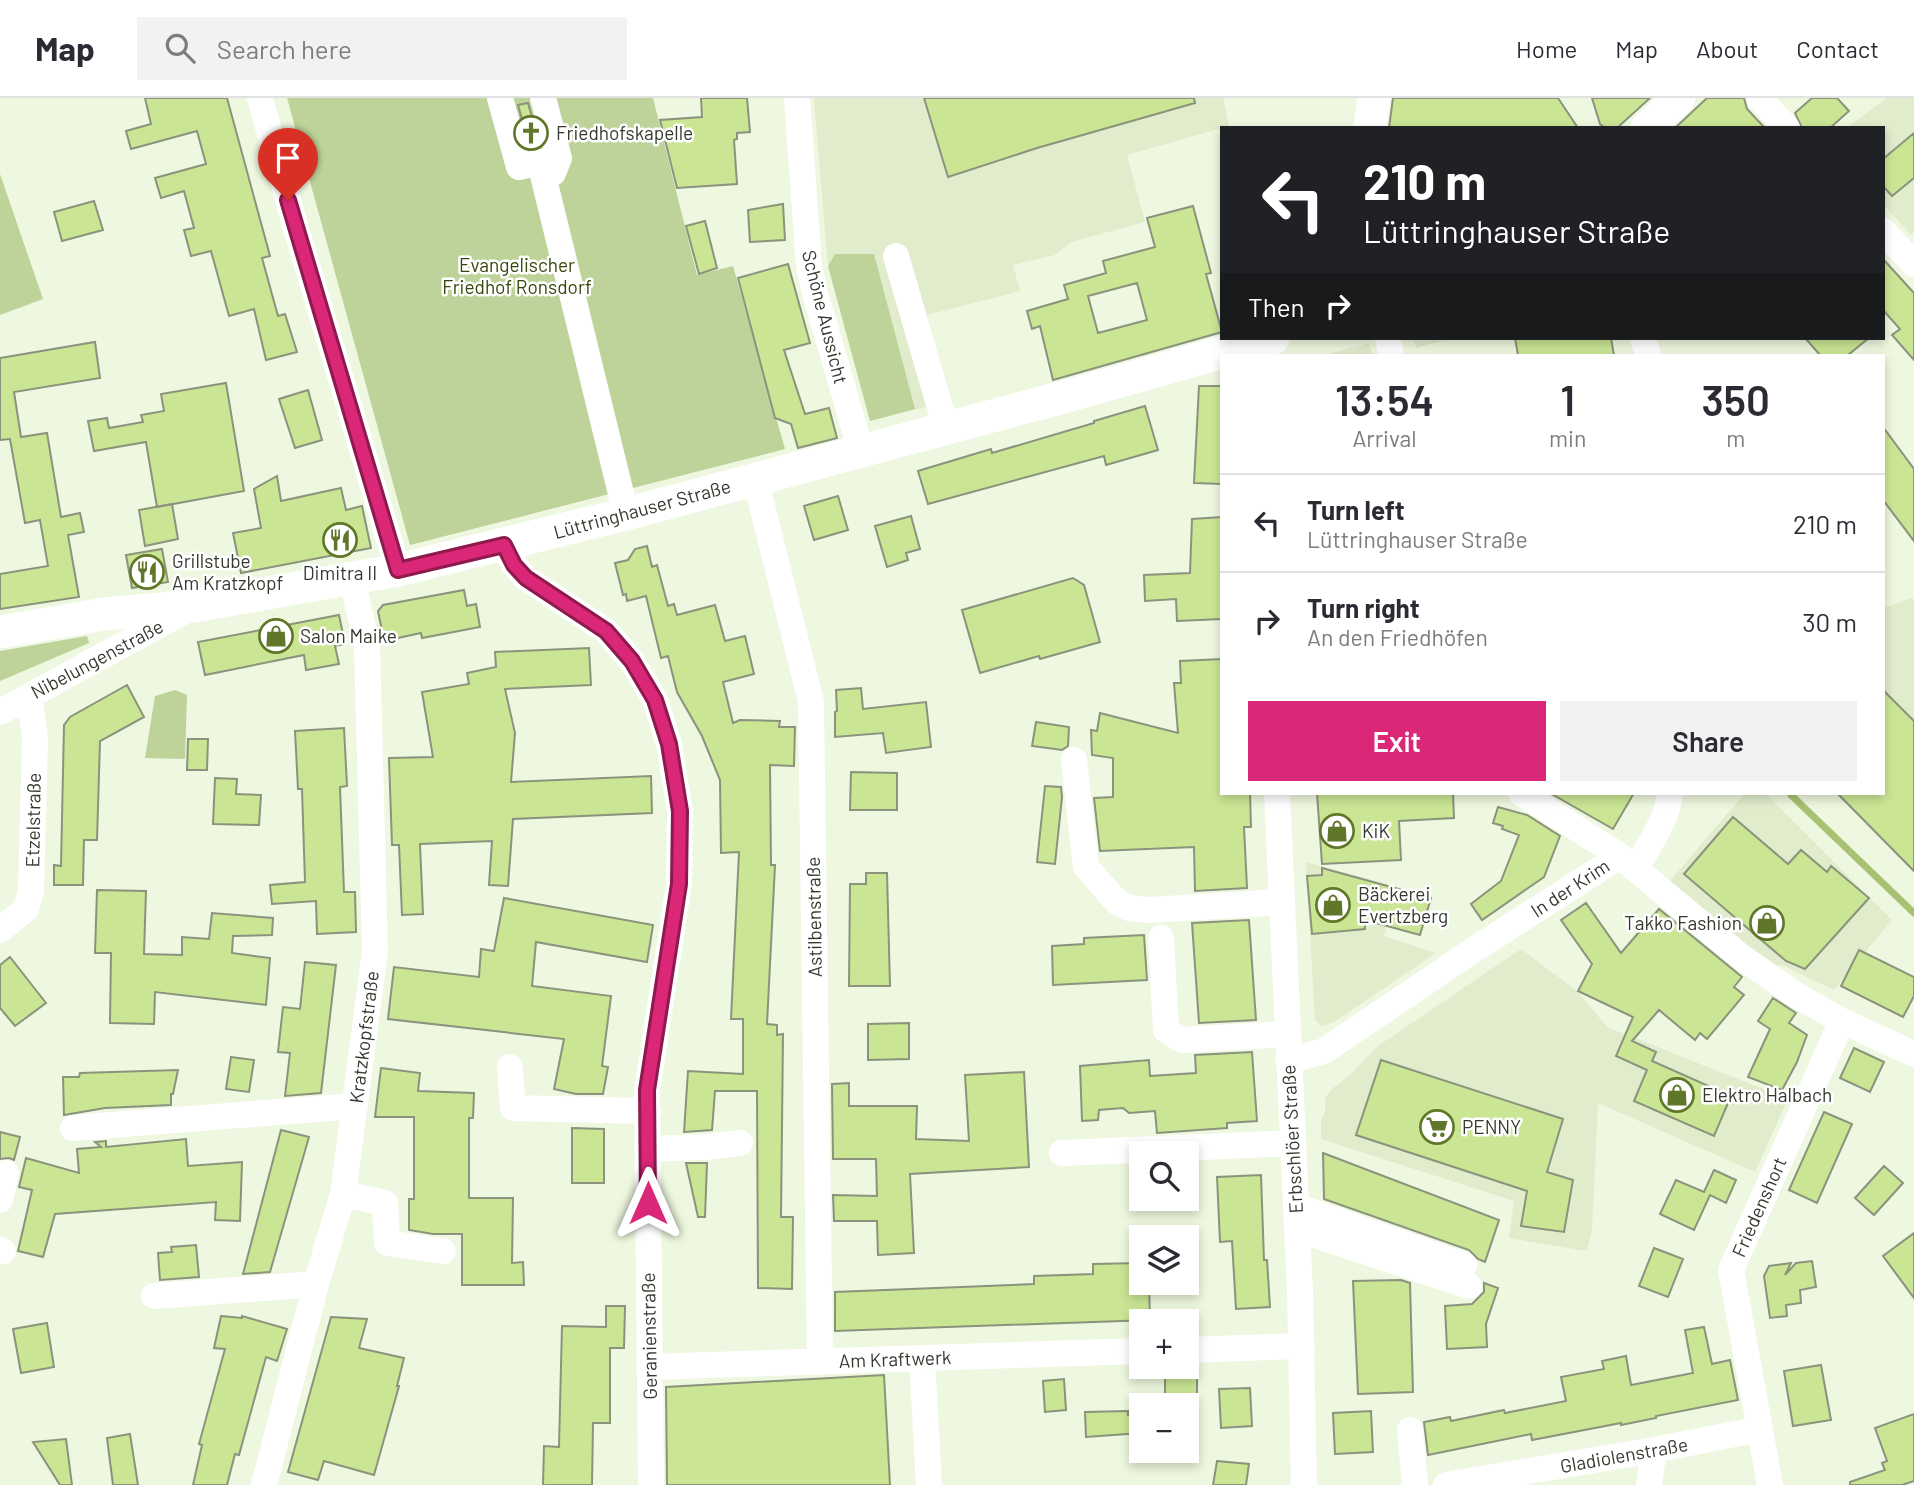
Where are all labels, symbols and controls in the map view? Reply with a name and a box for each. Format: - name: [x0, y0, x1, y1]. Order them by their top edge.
- search box: [137, 17, 627, 80]
- text: Map: [35, 28, 95, 68]
- icon: search: [161, 29, 199, 67]
- text: Search here: [217, 33, 352, 64]
- text: Home: [1516, 34, 1577, 63]
- text: Map: [1615, 34, 1658, 63]
- text: About: [1696, 34, 1758, 63]
- text: Contact: [1796, 34, 1879, 63]
- church icon: Friedhofskapelle: [512, 114, 550, 152]
- place label: Friedhofskapelle: [556, 121, 693, 144]
- pin: [258, 128, 318, 200]
- icon: arrive: [269, 139, 307, 177]
- text: 210 m: [1363, 151, 1486, 210]
- icon: left: [1248, 154, 1339, 245]
- text: Lüttringhauser Straße: [1363, 211, 1670, 249]
- street label: Schöne Aussicht: [798, 248, 853, 386]
- park label: Evangelischer Friedhof Ronsdorf: [442, 253, 592, 298]
- icon: right: [1319, 287, 1357, 325]
- text: Then: [1248, 291, 1305, 322]
- text: 13:54: [1335, 374, 1434, 424]
- text: 1: [1560, 374, 1575, 424]
- text: 350: [1701, 374, 1770, 424]
- text: Arrival: [1352, 424, 1417, 452]
- text: min: [1549, 424, 1586, 452]
- text: m: [1726, 424, 1745, 452]
- street label: Lüttringhauser Straße: [551, 474, 733, 543]
- text: Turn left: [1307, 494, 1405, 525]
- icon: left: [1248, 504, 1286, 542]
- text: 210 m: [1793, 508, 1857, 539]
- restaurant icon: Dimitra II: [321, 521, 359, 559]
- text: Lüttringhauser Straße: [1307, 525, 1528, 553]
- place label: Grillstube Am Kratzkopf: [172, 549, 283, 594]
- restaurant icon: Grillstube Am Kratzkopf: [128, 553, 166, 591]
- place label: Dimitra II: [303, 561, 377, 584]
- text: Turn right: [1307, 592, 1420, 623]
- icon: right: [1248, 602, 1286, 640]
- text: 30 m: [1802, 606, 1857, 637]
- street label: Nibelungenstraße: [27, 614, 167, 703]
- shop icon: Salon Maike: [257, 617, 295, 655]
- text: An den Friedhöfen: [1307, 623, 1488, 651]
- place label: Salon Maike: [300, 624, 397, 647]
- button: Exit: [1248, 701, 1546, 781]
- button: Share: [1560, 701, 1857, 781]
- street label: Etzelstraße: [20, 772, 45, 868]
- shop icon: KiK: [1318, 812, 1356, 850]
- place label: KiK: [1362, 819, 1390, 842]
- street label: In der Krim: [1526, 854, 1613, 922]
- street label: Astilbenstraße: [801, 856, 826, 978]
- place label: Bäckerei Evertzberg: [1358, 882, 1448, 927]
- shop icon: Bäckerei Evertzberg: [1314, 886, 1352, 924]
- shop icon: Takko Fashion: [1748, 904, 1786, 942]
- place label: Takko Fashion: [1624, 911, 1742, 934]
- street label: Kratzkopfstraße: [344, 969, 383, 1104]
- street label: Erbschlöer Straße: [1276, 1064, 1307, 1214]
- shop icon: Elektro Halbach: [1658, 1076, 1696, 1114]
- place label: Elektro Halbach: [1702, 1083, 1832, 1106]
- supermarket icon: PENNY: [1418, 1108, 1456, 1146]
- place label: PENNY: [1462, 1115, 1521, 1138]
- map controls: [1129, 1141, 1199, 1463]
- button: search: [1129, 1141, 1199, 1211]
- street label: Friedenshort: [1726, 1153, 1791, 1260]
- position arrow: [611, 1166, 685, 1240]
- button: layers: [1129, 1225, 1199, 1295]
- street label: Geranienstraße: [636, 1272, 661, 1400]
- button: +: [1129, 1309, 1199, 1379]
- street label: Am Kraftwerk: [838, 1345, 952, 1372]
- button: −: [1129, 1393, 1199, 1463]
- street label: Gladiolenstraße: [1558, 1432, 1690, 1477]

